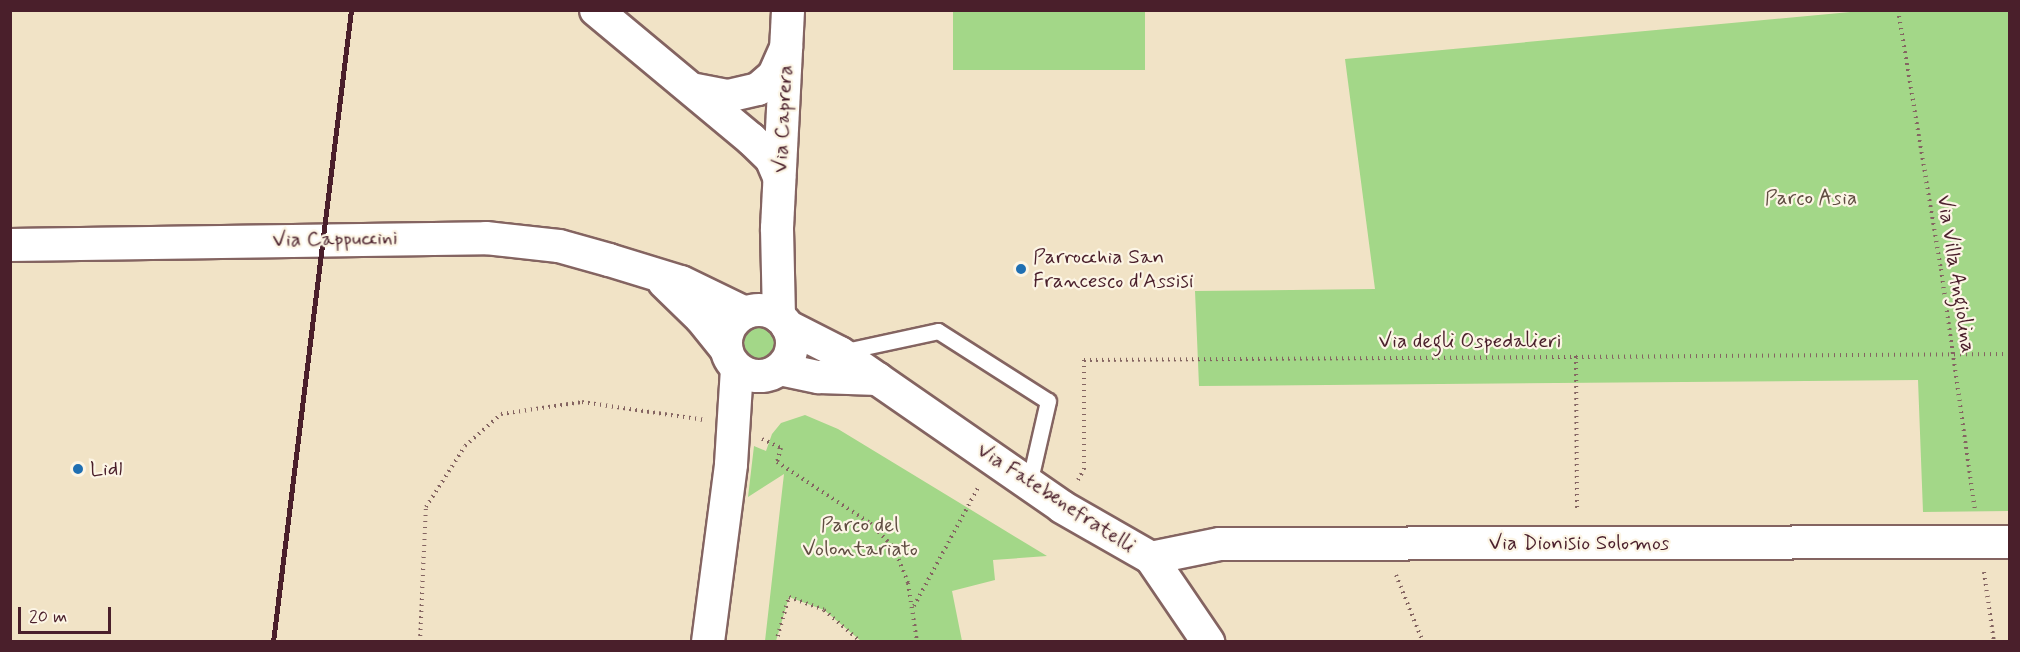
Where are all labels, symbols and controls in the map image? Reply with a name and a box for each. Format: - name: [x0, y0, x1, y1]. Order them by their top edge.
- street label: Via Caprera: [768, 64, 798, 174]
- park label: Parco Asia: [1764, 185, 1858, 211]
- street label: Via Villa Angiolina: [1931, 194, 1981, 354]
- street label: Via Cappuccini: [274, 225, 396, 253]
- place label: Parrocchia San Francesco d'Assisi: [1033, 244, 1193, 294]
- marker: Parrocchia San Francesco d'Assisi: [1014, 262, 1028, 276]
- street label: Via degli Ospedalieri: [1378, 328, 1562, 354]
- street label: Via Fatebenefratelli: [974, 438, 1138, 558]
- place label: Lidl: [90, 456, 122, 482]
- marker: Lidl: [71, 462, 85, 476]
- park label: Parco del Volontariato: [802, 512, 918, 562]
- street label: Via Dionisio Solomos: [1489, 530, 1669, 556]
- scale bar: [21, 595, 114, 633]
- text: 20 m: [29, 605, 67, 629]

